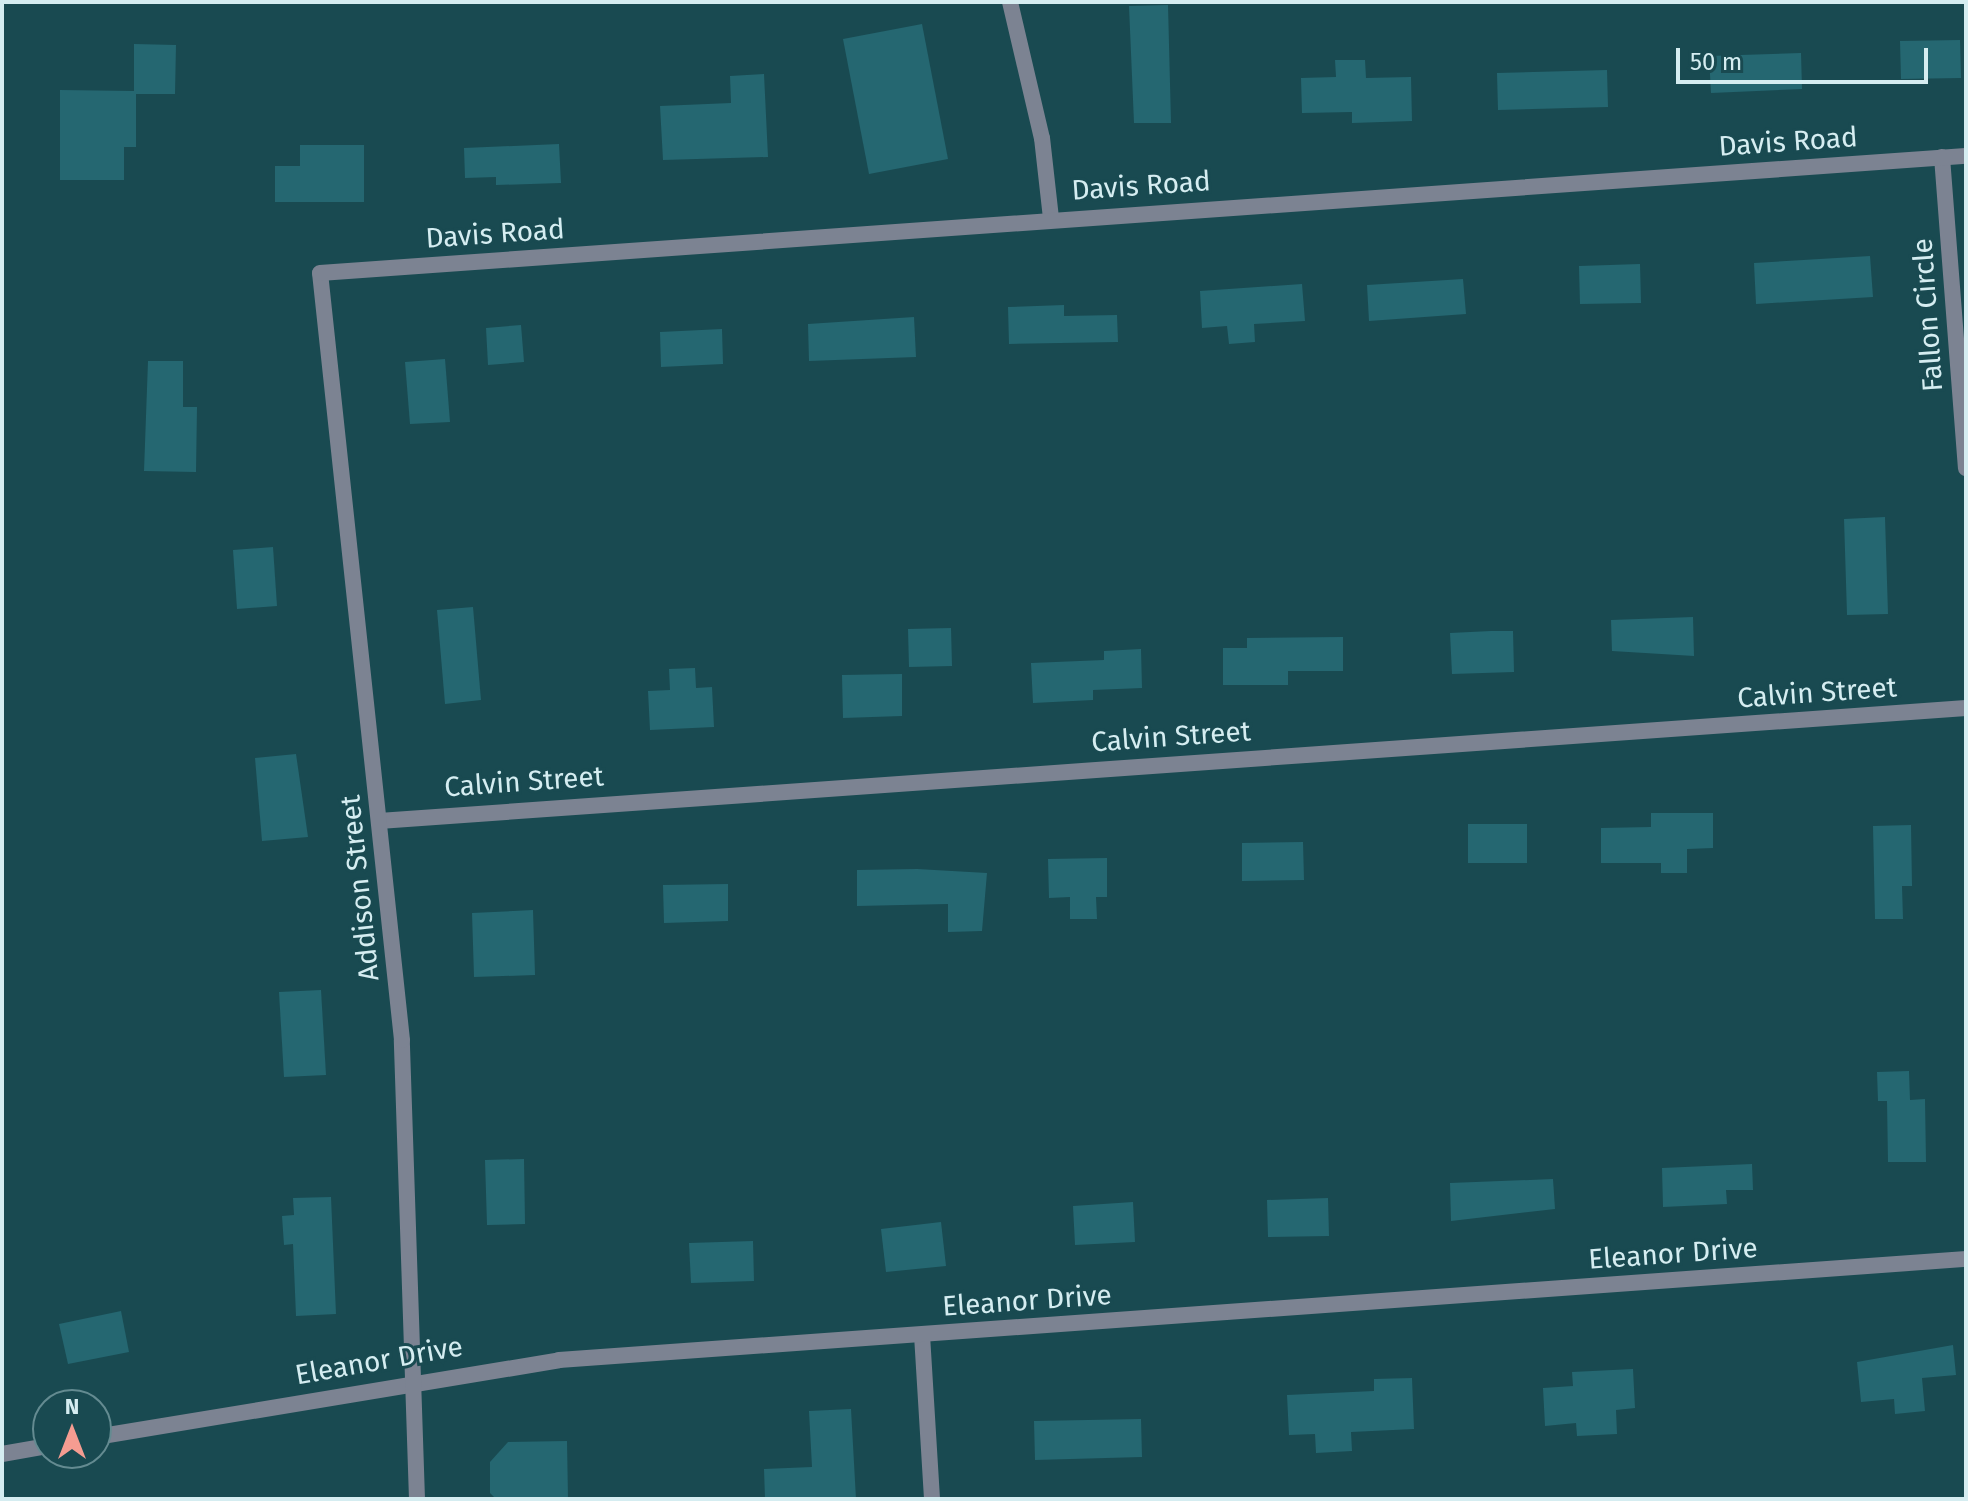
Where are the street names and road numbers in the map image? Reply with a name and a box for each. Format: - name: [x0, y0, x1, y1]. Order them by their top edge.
- street label: Davis Road: [1717, 120, 1859, 164]
- street label: Davis Road: [1070, 164, 1212, 208]
- street label: Davis Road: [424, 212, 566, 256]
- street label: Fallon Circle: [1906, 237, 1950, 393]
- street label: Calvin Street: [1736, 671, 1898, 715]
- street label: Calvin Street: [1090, 715, 1252, 759]
- street label: Calvin Street: [443, 760, 605, 804]
- street label: Addison Street: [334, 793, 386, 983]
- street label: Eleanor Drive: [1587, 1231, 1759, 1277]
- street label: Eleanor Drive: [941, 1278, 1113, 1324]
- street label: Eleanor Drive: [293, 1330, 465, 1392]

